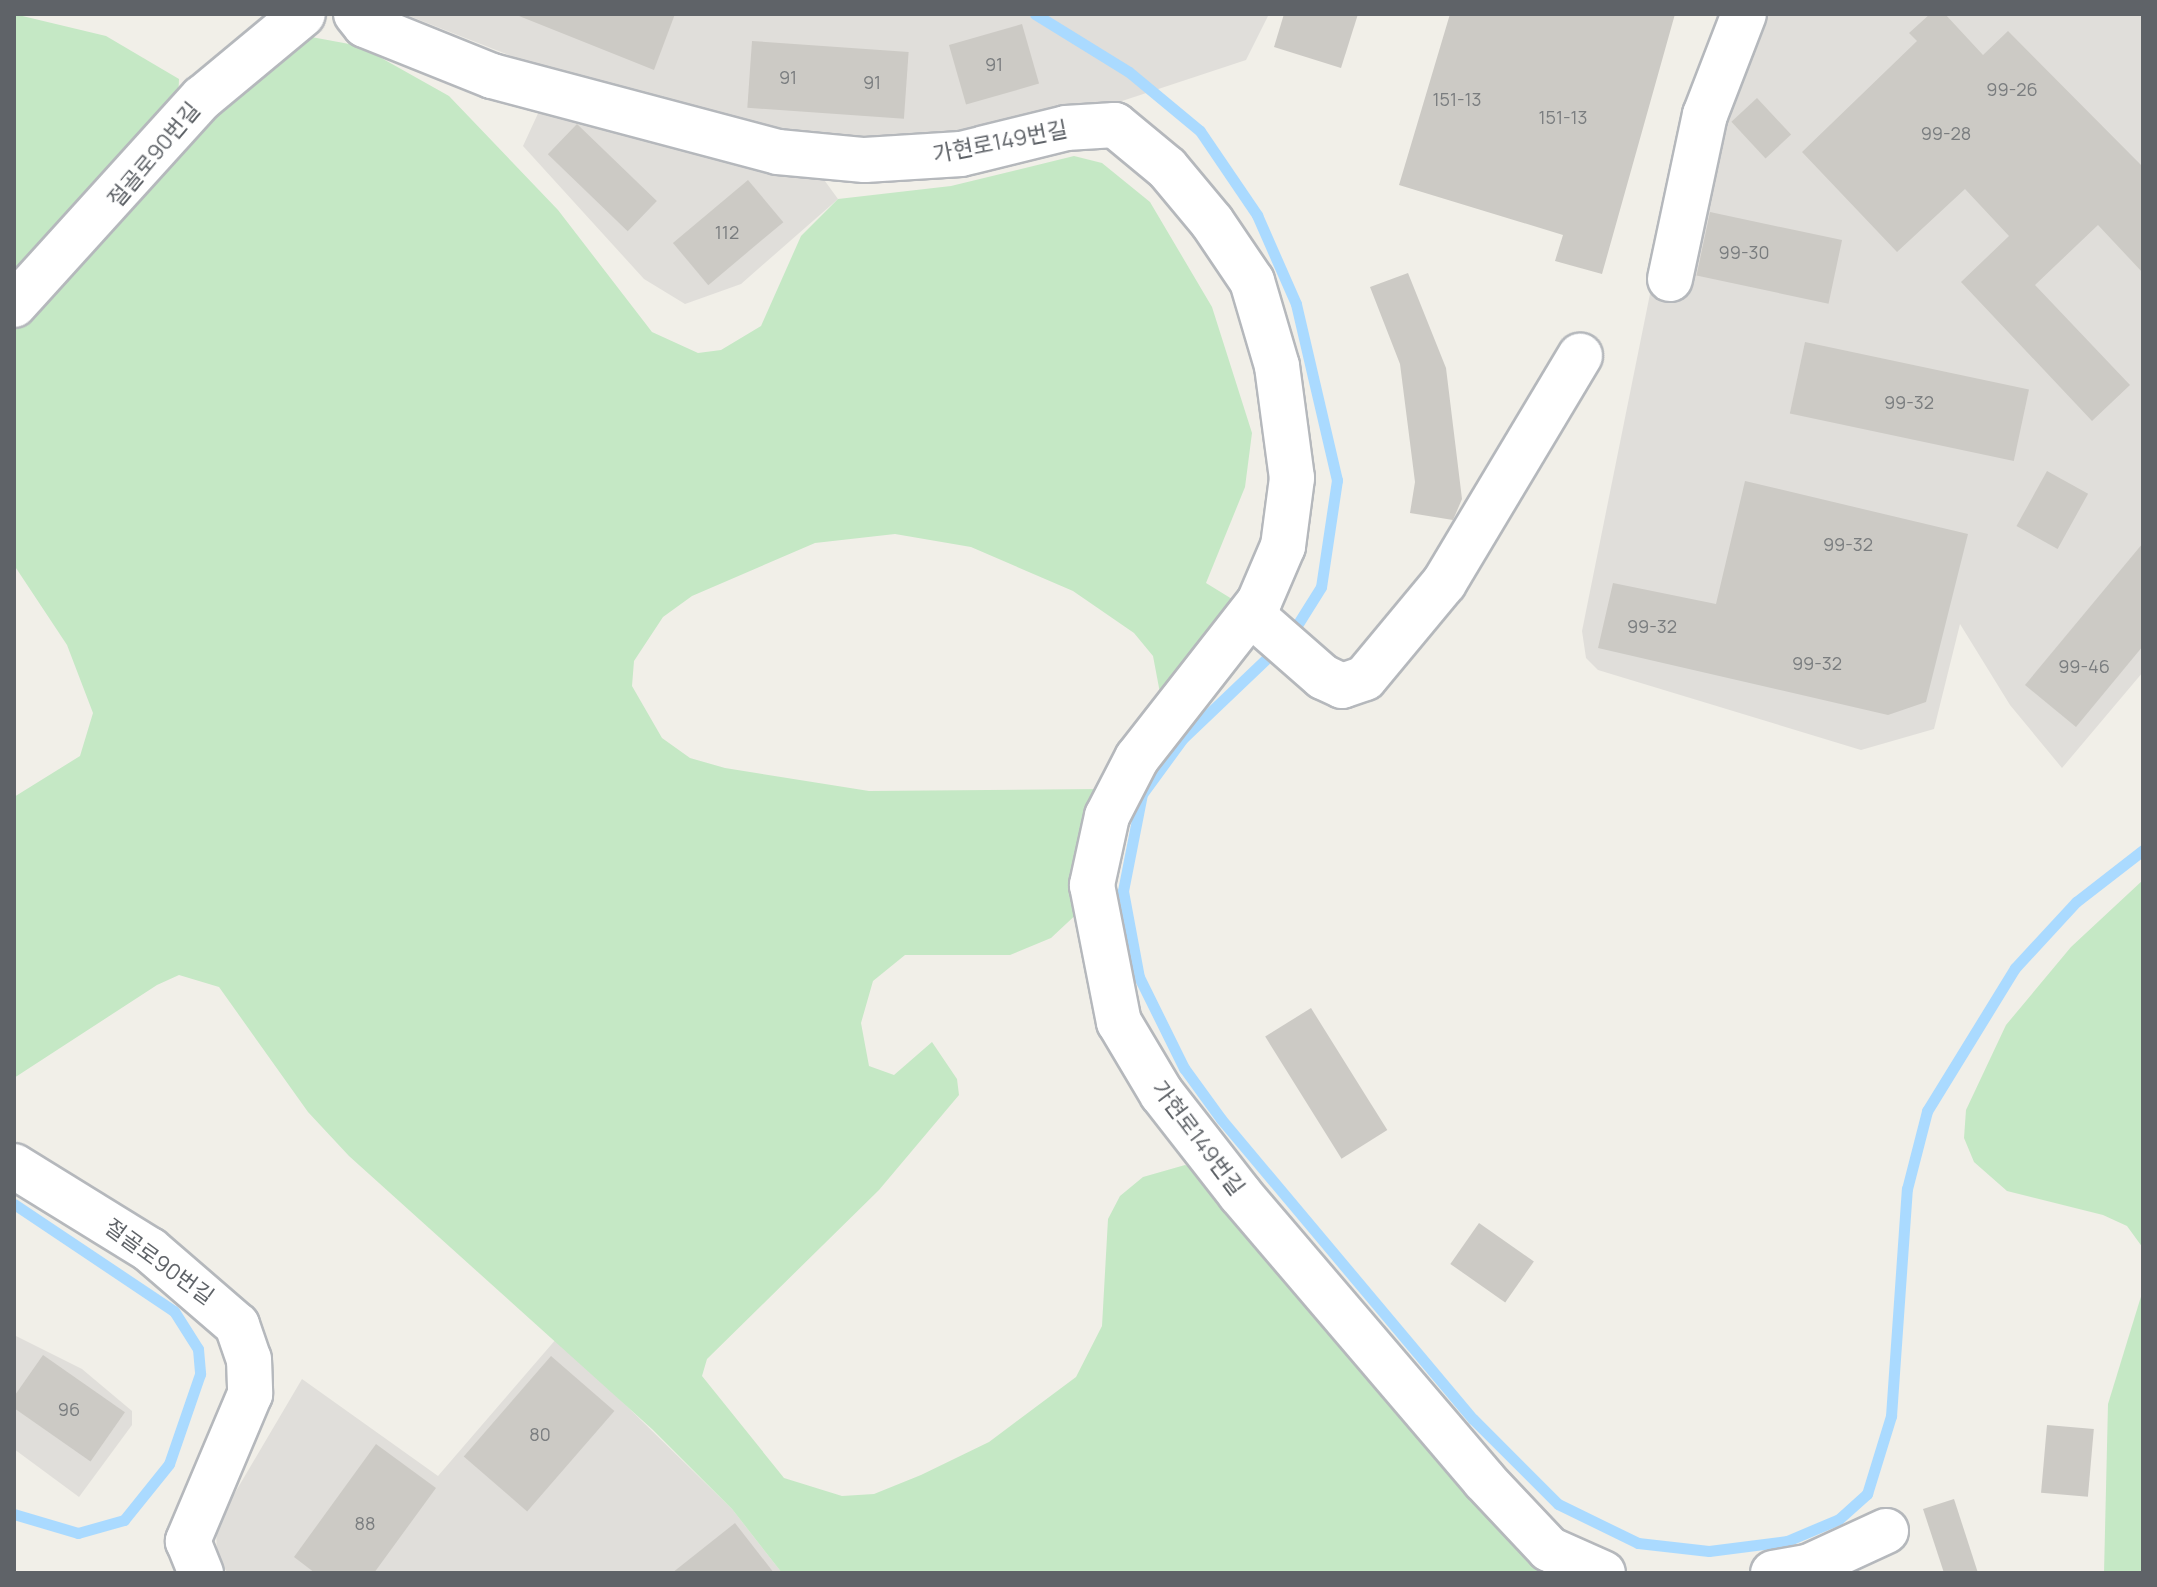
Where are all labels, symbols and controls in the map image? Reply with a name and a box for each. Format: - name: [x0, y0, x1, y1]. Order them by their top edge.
- house number: 91: [985, 53, 1003, 75]
- house number: 91: [779, 66, 797, 88]
- house number: 91: [863, 71, 881, 93]
- house number: 99-26: [1986, 78, 2038, 100]
- house number: 151-13: [1433, 88, 1481, 110]
- street label: 절골로90번길: [103, 97, 205, 213]
- house number: 151-13: [1539, 106, 1587, 128]
- street label: 가현로149번길: [931, 116, 1069, 168]
- house number: 99-28: [1921, 122, 1971, 144]
- house number: 112: [715, 221, 739, 243]
- house number: 99-30: [1719, 241, 1769, 263]
- house number: 99-32: [1884, 391, 1934, 413]
- house number: 99-32: [1823, 533, 1873, 555]
- house number: 99-32: [1627, 615, 1677, 637]
- house number: 99-32: [1792, 652, 1842, 674]
- house number: 99-46: [2058, 655, 2110, 677]
- street label: 가현로149번길: [1146, 1076, 1250, 1200]
- street label: 절골로90번길: [99, 1214, 219, 1310]
- house number: 96: [58, 1398, 80, 1420]
- house number: 80: [529, 1423, 551, 1445]
- house number: 88: [355, 1512, 375, 1534]

